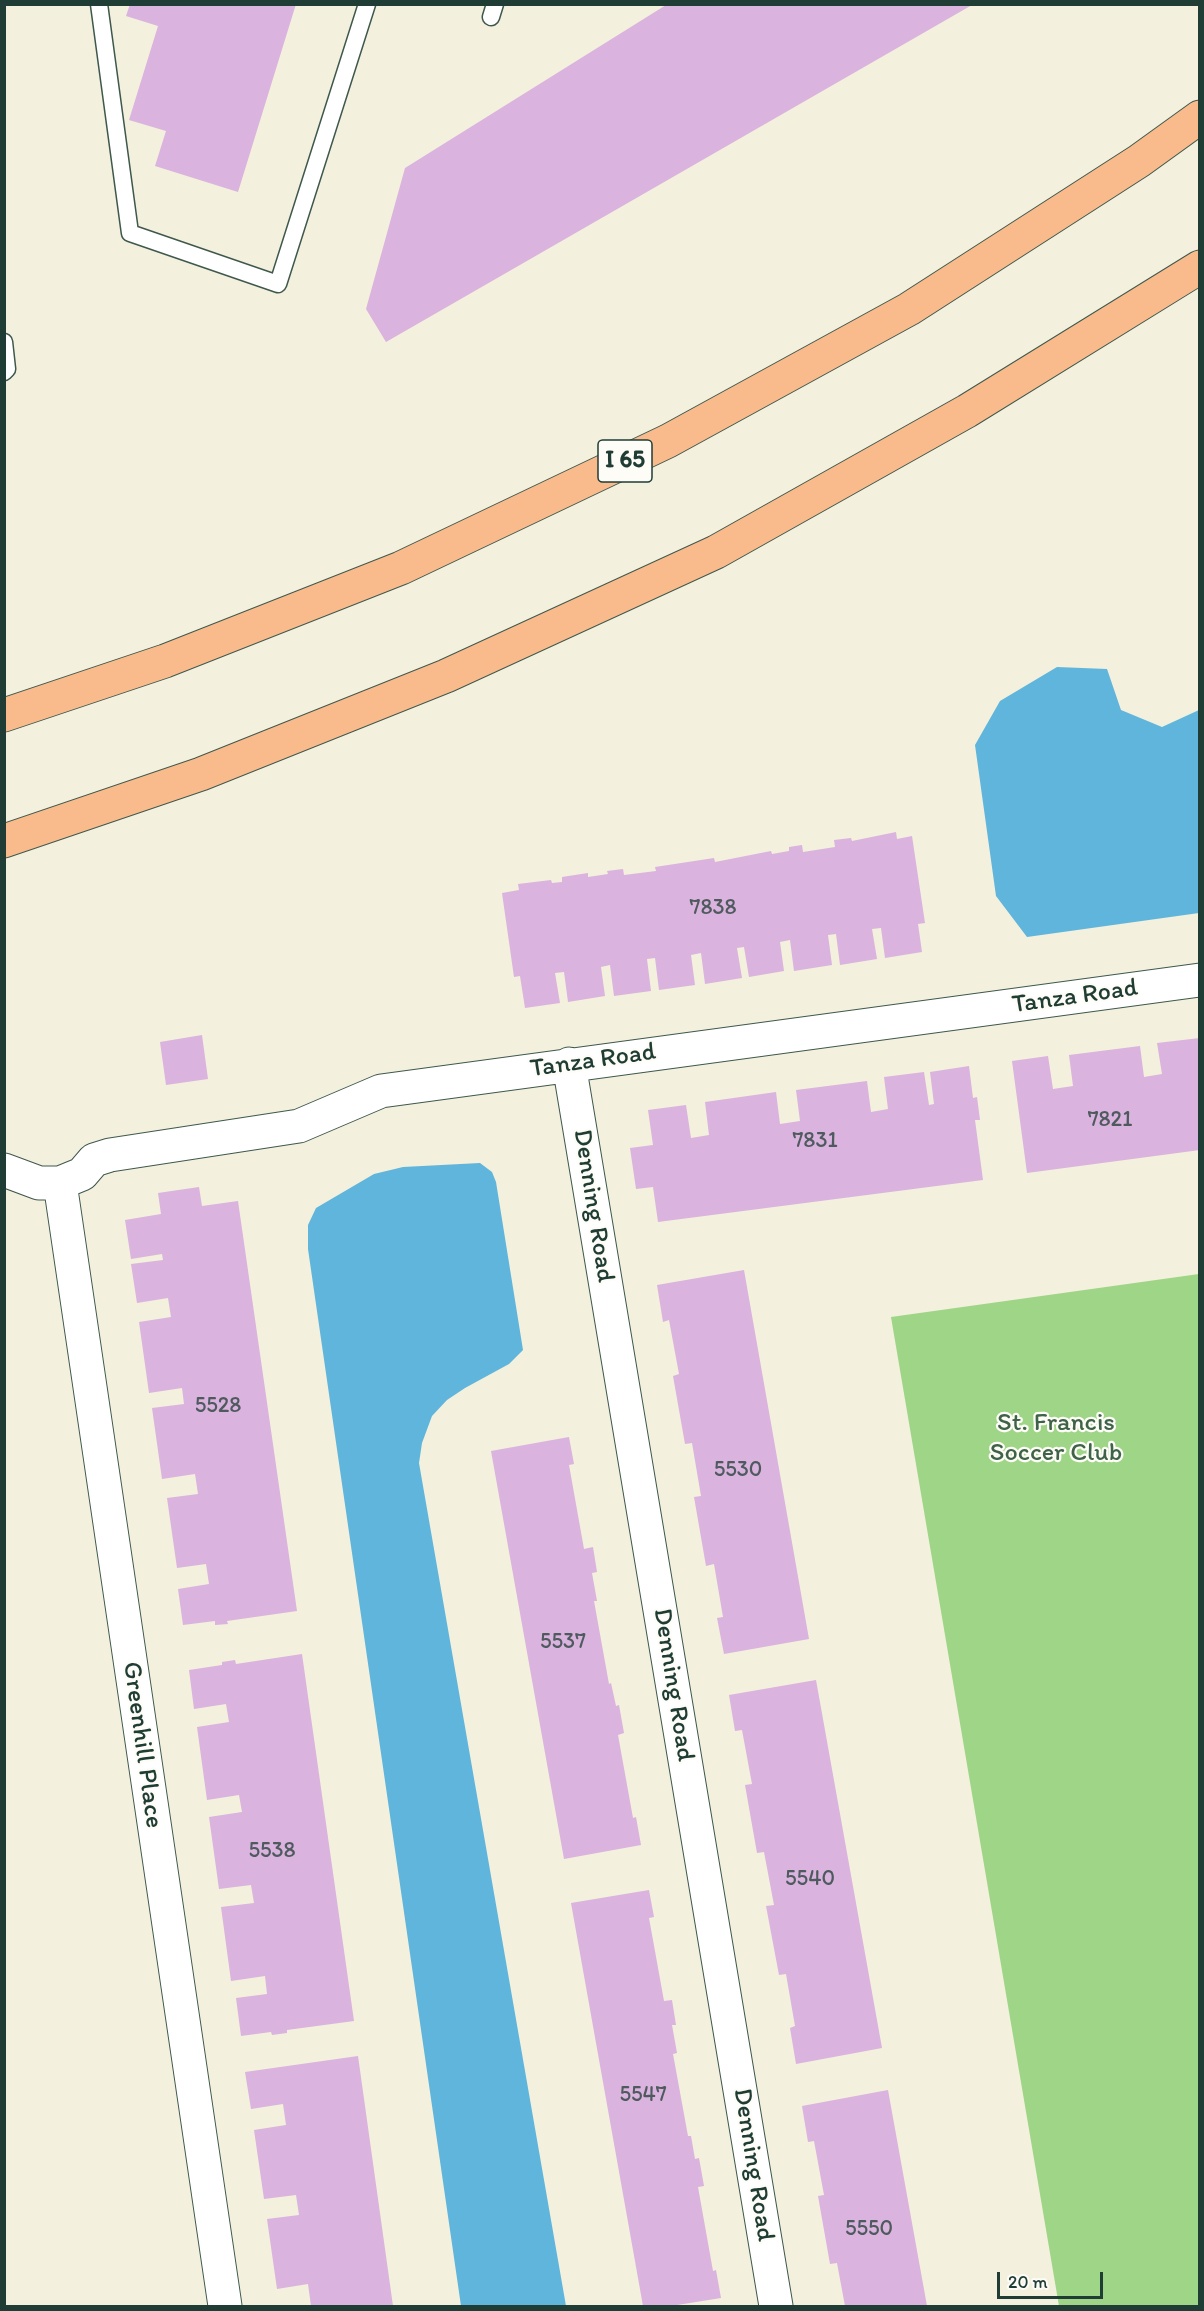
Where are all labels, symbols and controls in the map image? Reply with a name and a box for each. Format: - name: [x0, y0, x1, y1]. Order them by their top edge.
- road number: I 65: [598, 440, 652, 482]
- house number: 7838: [689, 895, 737, 921]
- street label: Tanza Road: [1010, 973, 1140, 1021]
- street label: Tanza Road: [528, 1037, 658, 1085]
- house number: 7821: [1088, 1107, 1132, 1133]
- street label: Denning Road: [565, 1127, 621, 1285]
- house number: 7831: [792, 1128, 838, 1154]
- house number: 5528: [195, 1393, 241, 1419]
- park label: St. Francis Soccer Club: [990, 1407, 1122, 1468]
- house number: 5530: [714, 1457, 762, 1483]
- street label: Denning Road: [645, 1606, 701, 1764]
- house number: 5537: [540, 1629, 586, 1655]
- street label: Greenhill Place: [115, 1660, 169, 1830]
- house number: 5538: [248, 1838, 296, 1864]
- house number: 5540: [785, 1866, 835, 1892]
- house number: 5547: [619, 2082, 667, 2108]
- street label: Denning Road: [725, 2086, 781, 2244]
- house number: 5550: [845, 2216, 893, 2242]
- scale bar: [1000, 2260, 1106, 2298]
- text: 20 m: [1008, 2271, 1048, 2293]

